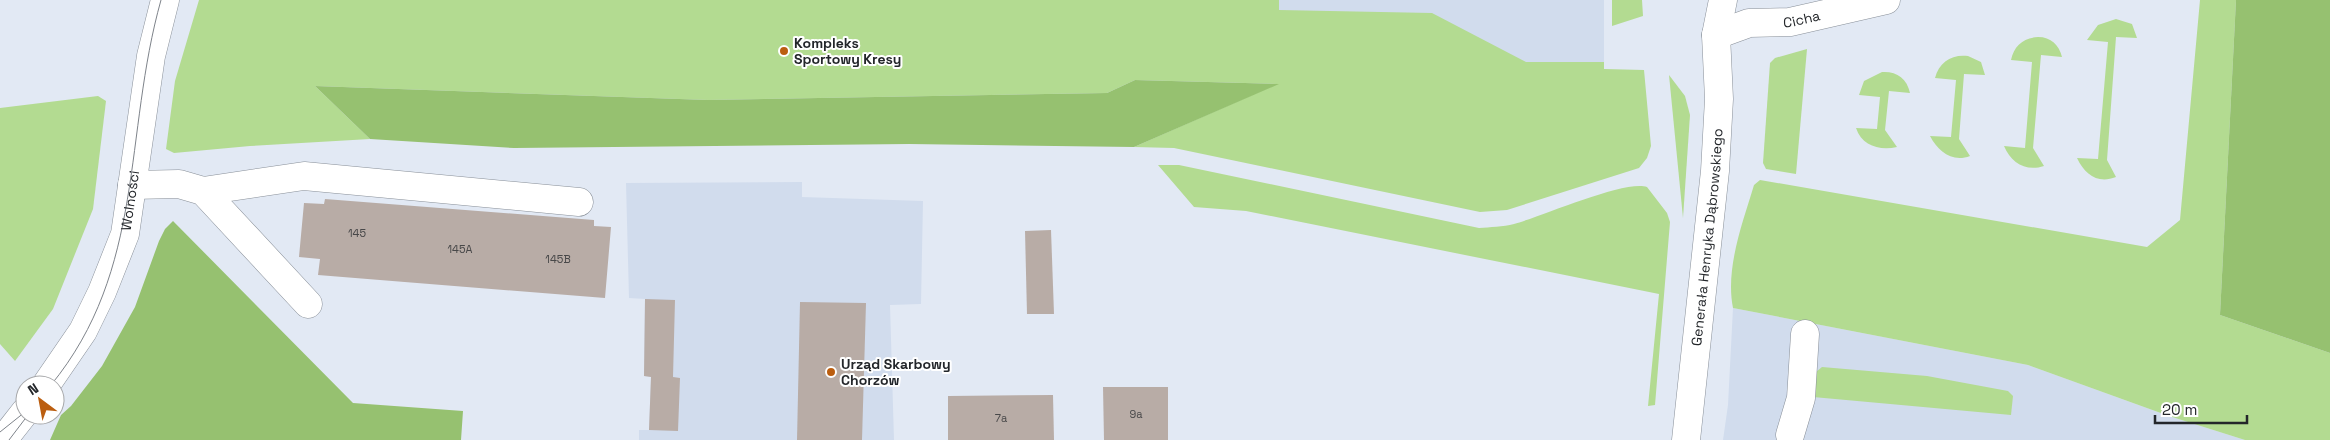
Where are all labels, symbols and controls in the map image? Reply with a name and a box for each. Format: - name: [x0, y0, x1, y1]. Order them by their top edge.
- street label: Cicha: [1783, 6, 1822, 31]
- place label: Kompleks Sportowy Kresy: [794, 34, 901, 68]
- marker: Kompleks Sportowy Kresy: [778, 45, 790, 57]
- street label: Generała Henryka Dąbrowskiego: [1687, 128, 1726, 347]
- street label: Wolności: [117, 169, 143, 232]
- house number: 145: [348, 226, 366, 240]
- house number: 145A: [448, 242, 473, 256]
- house number: 145B: [545, 252, 571, 266]
- place label: Urząd Skarbowy Chorzów: [841, 355, 951, 389]
- marker: Urząd Skarbowy Chorzów: [825, 366, 837, 378]
- north arrow: [15, 375, 65, 425]
- text: N: [24, 379, 42, 399]
- scale bar: [2155, 392, 2248, 424]
- text: 20 m: [2162, 400, 2197, 419]
- house number: 9a: [1129, 407, 1143, 421]
- house number: 7a: [995, 411, 1008, 425]

